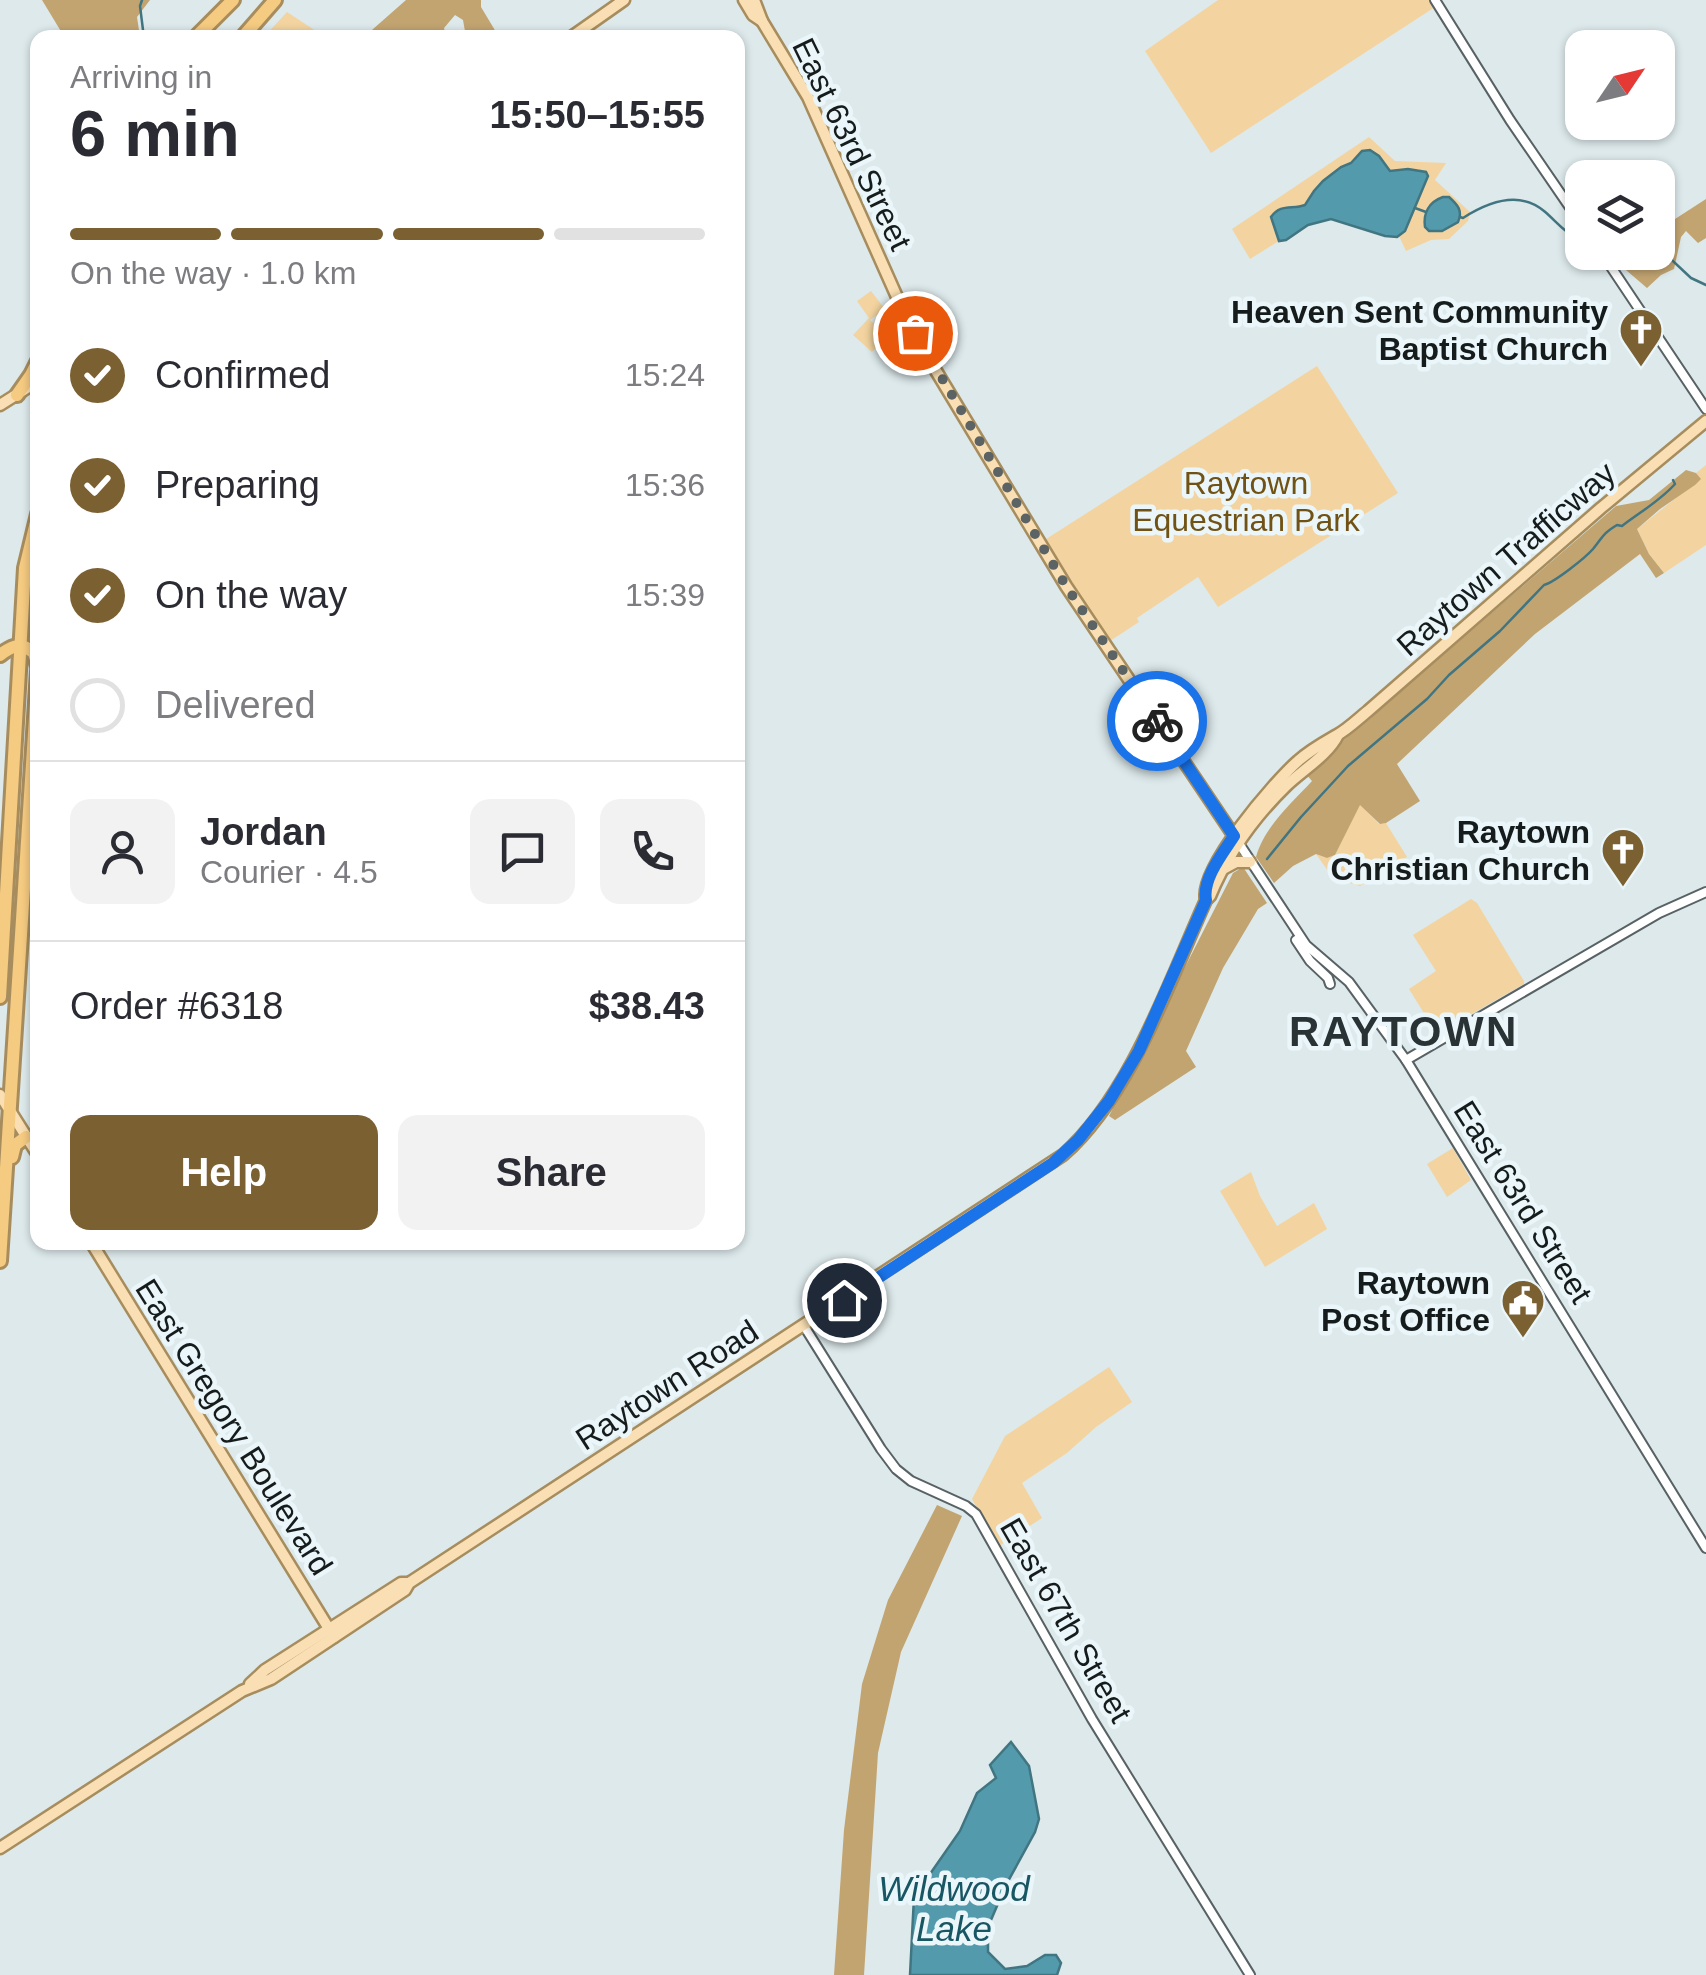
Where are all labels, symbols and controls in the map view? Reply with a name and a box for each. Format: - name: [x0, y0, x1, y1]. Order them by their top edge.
- north arrow: [1565, 30, 1675, 140]
- map controls: [1565, 30, 1675, 270]
- street label: East 63rd Street: [785, 32, 919, 256]
- text: Arriving in: [70, 59, 212, 95]
- text: 15:50–15:55: [489, 94, 705, 136]
- text: 6 min: [70, 97, 240, 170]
- button: layers: [1565, 160, 1675, 270]
- text: On the way · 1.0 km: [70, 255, 356, 291]
- pin: [873, 291, 958, 376]
- place label: Heaven Sent Community Baptist Church: [1231, 294, 1608, 367]
- icon: bag: [888, 306, 943, 361]
- church icon: Heaven Sent Community Baptist Church: [1618, 307, 1664, 368]
- icon: check: [70, 348, 125, 403]
- text: Confirmed: [155, 354, 330, 396]
- text: 15:24: [625, 357, 705, 393]
- street label: Raytown Trafficway: [1390, 455, 1622, 663]
- icon: check: [70, 458, 125, 513]
- text: Preparing: [155, 464, 320, 506]
- park label: Raytown Equestrian Park: [1132, 465, 1361, 538]
- text: 15:36: [625, 467, 705, 503]
- icon: check: [70, 568, 125, 623]
- text: On the way: [155, 574, 347, 616]
- text: 15:39: [625, 577, 705, 613]
- courier: [1107, 671, 1207, 771]
- text: Delivered: [155, 684, 316, 726]
- icon: bike: [1130, 694, 1185, 749]
- button: person: [70, 799, 175, 904]
- button: chat: [470, 799, 575, 904]
- button: phone: [600, 799, 705, 904]
- text: Jordan: [200, 811, 327, 853]
- place label: Raytown Christian Church: [1330, 814, 1590, 887]
- church icon: Raytown Christian Church: [1600, 827, 1646, 888]
- text: Courier · 4.5: [200, 854, 378, 890]
- text: Order #6318: [70, 985, 283, 1027]
- text: $38.43: [589, 985, 705, 1027]
- district label: RAYTOWN: [1289, 1008, 1519, 1055]
- street label: East 63rd Street: [1446, 1094, 1600, 1310]
- button: Help: [70, 1115, 378, 1230]
- button: Share: [398, 1115, 705, 1230]
- pin: [802, 1258, 887, 1343]
- place label: Raytown Post Office: [1321, 1265, 1490, 1338]
- street label: East Gregory Boulevard: [128, 1273, 340, 1581]
- icon: home: [817, 1273, 872, 1328]
- public building icon: Raytown Post Office: [1500, 1278, 1546, 1339]
- street label: Raytown Road: [569, 1313, 765, 1457]
- street label: East 67th Street: [993, 1512, 1139, 1728]
- water label: Wildwood Lake: [878, 1869, 1031, 1948]

